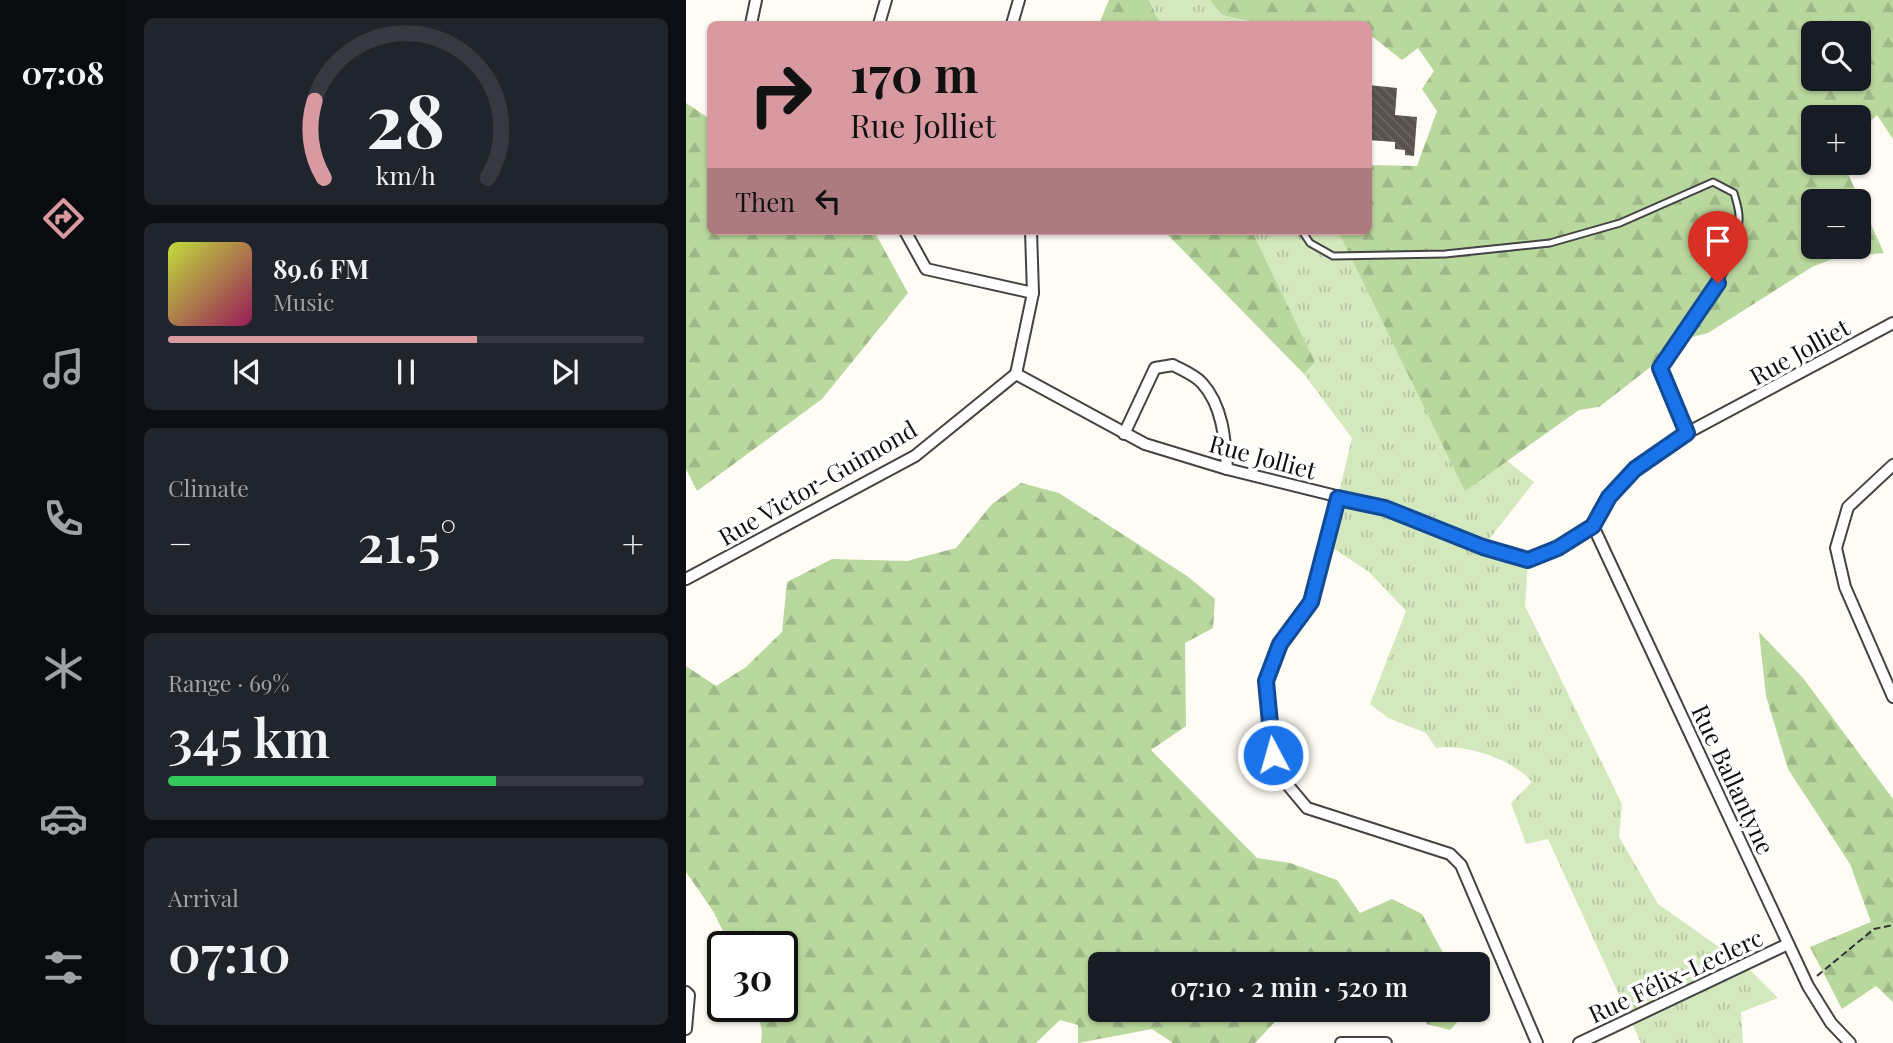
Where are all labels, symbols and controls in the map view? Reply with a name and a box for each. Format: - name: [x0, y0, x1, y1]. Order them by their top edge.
- map controls: [1801, 21, 1871, 259]
- button: search: [1801, 21, 1871, 91]
- text: 170 m: [850, 40, 978, 105]
- icon: right: [735, 49, 826, 140]
- text: 07:08: [21, 50, 105, 93]
- text: 28: [367, 69, 445, 166]
- text: Rue Jolliet: [850, 103, 996, 146]
- button: +: [1801, 105, 1871, 175]
- text: km/h: [376, 157, 436, 190]
- icon: left: [809, 182, 847, 220]
- text: Then: [735, 184, 795, 219]
- button: −: [1801, 189, 1871, 259]
- icon: directions: [39, 194, 88, 243]
- pin: [1688, 211, 1748, 283]
- icon: arrive: [1699, 222, 1737, 260]
- text: 89.6 FM: [273, 251, 369, 286]
- text: Music: [273, 286, 334, 317]
- street label: Rue Jolliet: [1743, 310, 1855, 391]
- icon: music: [39, 344, 88, 393]
- icon: previous: [228, 353, 266, 391]
- icon: pause: [387, 353, 425, 391]
- icon: next: [546, 353, 584, 391]
- street label: Rue Victor-Guimond: [712, 412, 922, 552]
- street label: Rue Jolliet: [1206, 426, 1320, 486]
- text: Climate: [168, 472, 249, 503]
- icon: phone: [39, 494, 88, 543]
- text: 21.5°: [358, 507, 457, 576]
- text: −: [168, 517, 193, 568]
- text: +: [622, 517, 644, 568]
- icon: climate: [39, 644, 88, 693]
- text: Range · 69%: [168, 667, 290, 698]
- street label: Rue Ballantyne: [1685, 699, 1783, 859]
- text: 345 km: [168, 702, 330, 771]
- position arrow: [1236, 718, 1310, 792]
- icon: car: [39, 794, 88, 843]
- text: Arrival: [168, 882, 239, 913]
- text: 07:10: [168, 917, 291, 986]
- street label: Rue Félix-Leclerc: [1583, 921, 1767, 1029]
- speed limit sign: 30: [707, 931, 798, 1022]
- icon: filters: [39, 943, 88, 992]
- text: 07:10 · 2 min · 520 m: [1170, 969, 1408, 1004]

